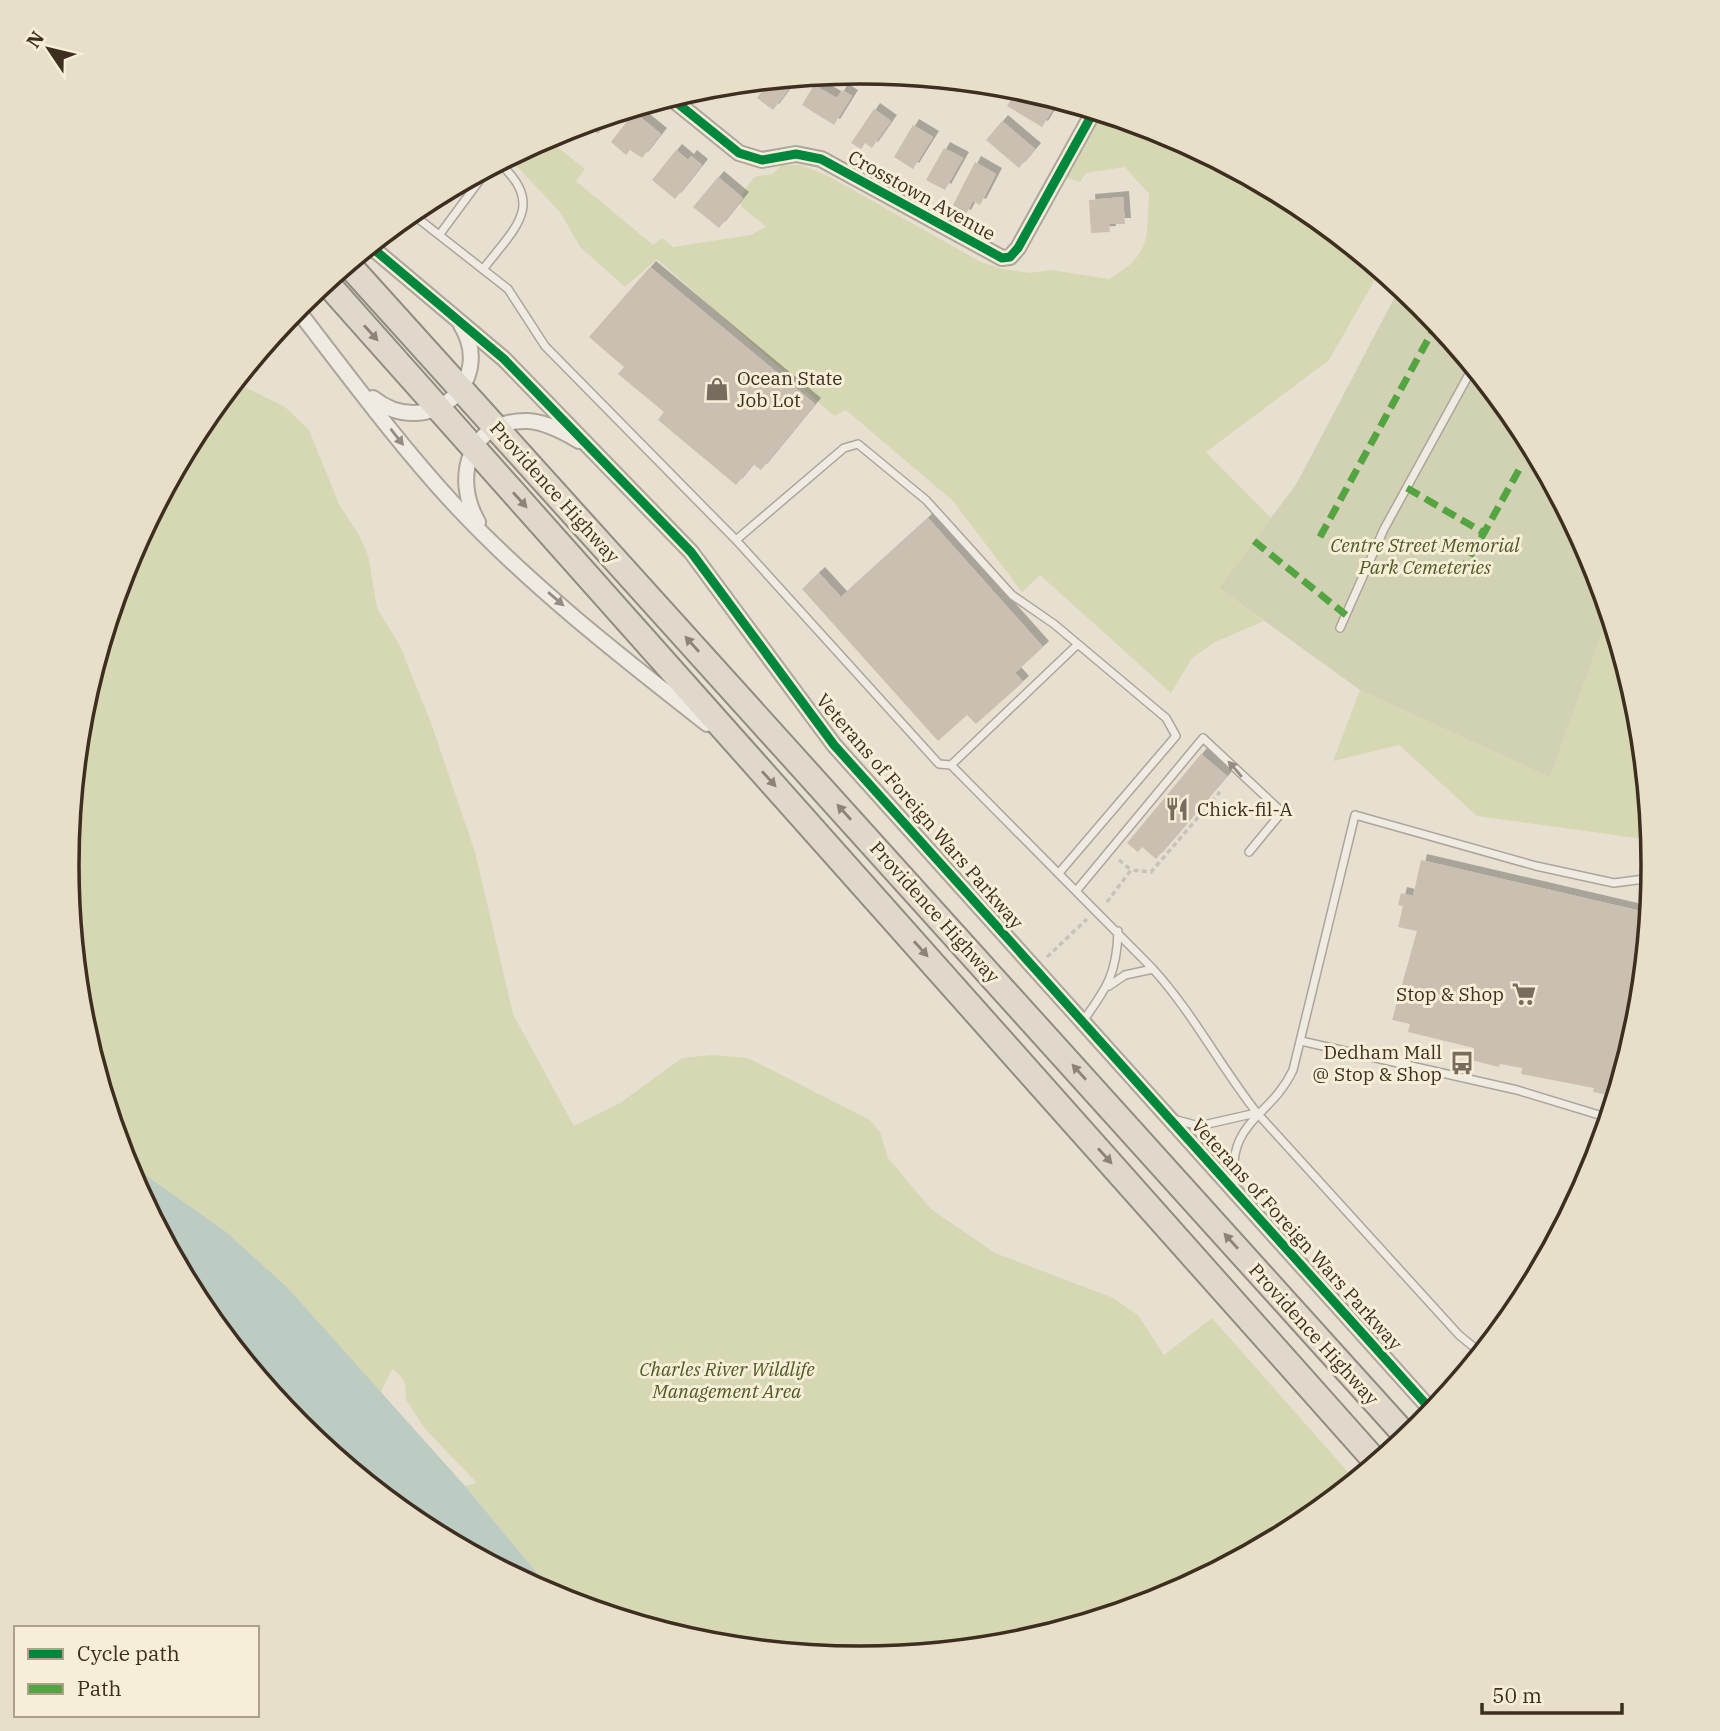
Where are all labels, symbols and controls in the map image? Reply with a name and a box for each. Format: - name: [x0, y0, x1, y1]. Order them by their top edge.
- north arrow: [14, 14, 84, 84]
- text: N: [21, 26, 49, 52]
- street label: Crosstown Avenue: [844, 145, 1000, 245]
- one-way arrow: [363, 324, 379, 341]
- place label: Ocean State Job Lot: [737, 366, 842, 412]
- shop icon: Ocean State Job Lot: [703, 375, 731, 403]
- street label: Providence Highway: [485, 416, 626, 569]
- one-way arrow: [390, 428, 405, 446]
- one-way arrow: [512, 491, 527, 508]
- park label: Centre Street Memorial Park Cemeteries: [1330, 533, 1520, 579]
- one-way arrow: [548, 591, 565, 606]
- one-way arrow: [684, 635, 700, 652]
- street label: Veterans of Foreign Wars Parkway: [811, 688, 1029, 934]
- one-way arrow: [1227, 760, 1242, 778]
- one-way arrow: [761, 771, 776, 788]
- restaurant icon: Chick-fil-A: [1163, 795, 1191, 823]
- place label: Chick-fil-A: [1197, 797, 1293, 821]
- one-way arrow: [836, 803, 852, 821]
- street label: Providence Highway: [865, 836, 1006, 989]
- one-way arrow: [913, 940, 929, 958]
- supermarket icon: Stop & Shop: [1510, 980, 1538, 1008]
- place label: Stop & Shop: [1396, 982, 1504, 1006]
- place label: Dedham Mall @ Stop & Shop: [1312, 1040, 1442, 1086]
- bus stop icon: Dedham Mall @ Stop & Shop: [1448, 1049, 1476, 1077]
- one-way arrow: [1071, 1064, 1087, 1081]
- street label: Veterans of Foreign Wars Parkway: [1186, 1113, 1408, 1356]
- one-way arrow: [1096, 1147, 1112, 1164]
- one-way arrow: [1223, 1232, 1239, 1250]
- street label: Providence Highway: [1244, 1258, 1385, 1411]
- park label: Charles River Wildlife Management Area: [639, 1357, 815, 1403]
- legend: [14, 1626, 259, 1717]
- text: Cycle path: [77, 1639, 180, 1667]
- scale bar: [1482, 1672, 1622, 1716]
- text: Path: [77, 1674, 122, 1702]
- text: 50 m: [1492, 1681, 1542, 1709]

